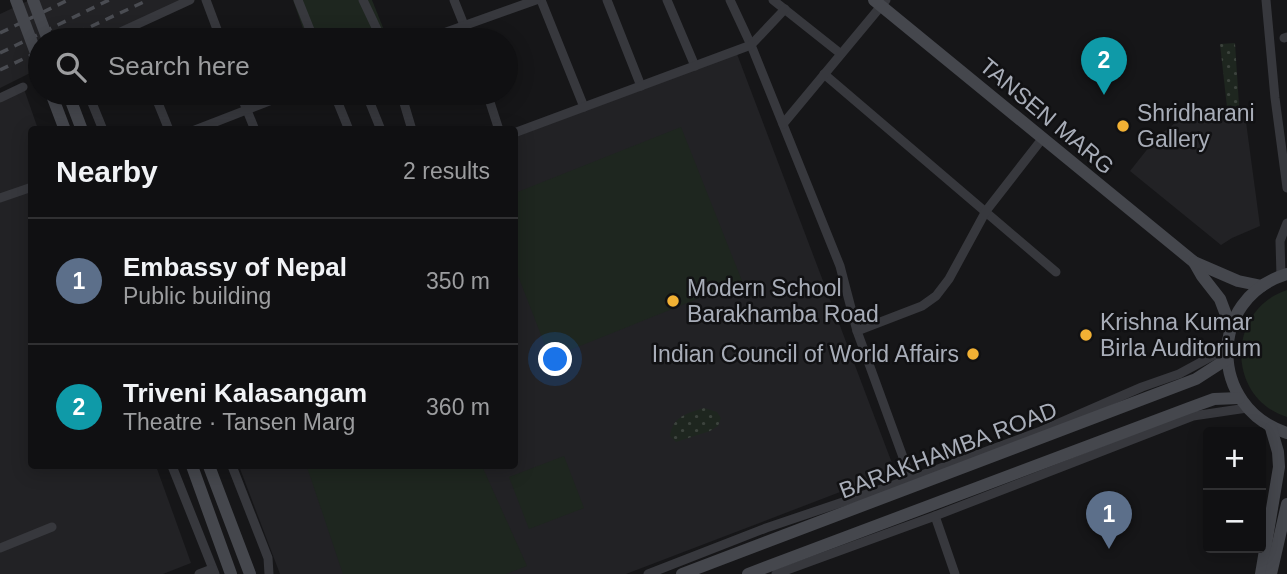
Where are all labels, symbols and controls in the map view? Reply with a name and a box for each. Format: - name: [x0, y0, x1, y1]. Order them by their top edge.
- search box: [28, 28, 518, 105]
- pin: 2: [1081, 37, 1127, 95]
- icon: search: [52, 48, 90, 86]
- text: Search here: [108, 51, 250, 81]
- street label: TANSEN MARG: [975, 52, 1119, 180]
- place label: Shridharani Gallery: [1137, 100, 1255, 152]
- marker: Shridharani Gallery: [1115, 118, 1131, 134]
- text: Nearby: [56, 155, 158, 188]
- text: 2 results: [403, 158, 490, 184]
- text: Embassy of Nepal: [123, 252, 347, 282]
- text: 1: [73, 268, 85, 294]
- text: 350 m: [426, 268, 490, 294]
- place label: Modern School Barakhamba Road: [687, 275, 879, 327]
- text: Public building: [123, 283, 271, 309]
- marker: Modern School Barakhamba Road: [665, 293, 681, 309]
- place label: Krishna Kumar Birla Auditorium: [1100, 309, 1261, 361]
- marker: Krishna Kumar Birla Auditorium: [1078, 327, 1094, 343]
- place label: Indian Council of World Affairs: [652, 341, 959, 367]
- your location: [538, 342, 572, 376]
- marker: Indian Council of World Affairs: [965, 346, 981, 362]
- text: Triveni Kalasangam: [123, 378, 367, 408]
- text: 2: [73, 394, 85, 420]
- text: 360 m: [426, 394, 490, 420]
- street label: BARAKHAMBA ROAD: [835, 396, 1061, 504]
- text: Theatre · Tansen Marg: [123, 409, 355, 435]
- map controls: [1203, 427, 1266, 553]
- button: +: [1203, 427, 1266, 490]
- button: −: [1203, 490, 1266, 553]
- pin: 1: [1086, 491, 1132, 549]

